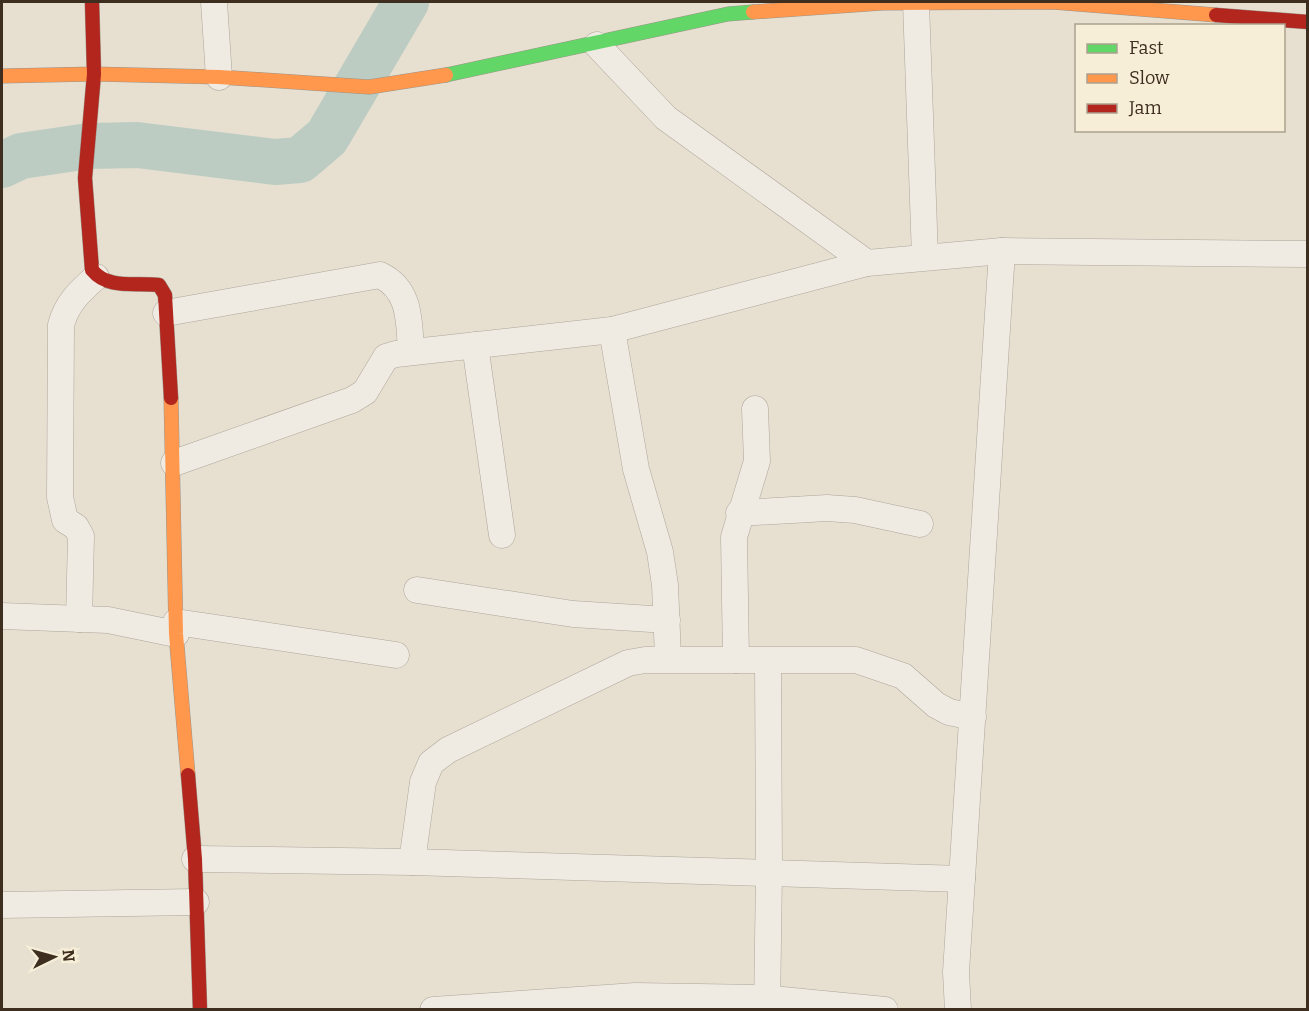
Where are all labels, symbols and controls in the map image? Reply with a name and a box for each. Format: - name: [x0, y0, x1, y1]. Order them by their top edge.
- legend: [1075, 24, 1285, 132]
- text: Fast: [1129, 37, 1164, 59]
- text: Slow: [1129, 67, 1170, 89]
- text: Jam: [1128, 97, 1162, 119]
- north arrow: [24, 927, 84, 987]
- text: N: [58, 949, 78, 963]

